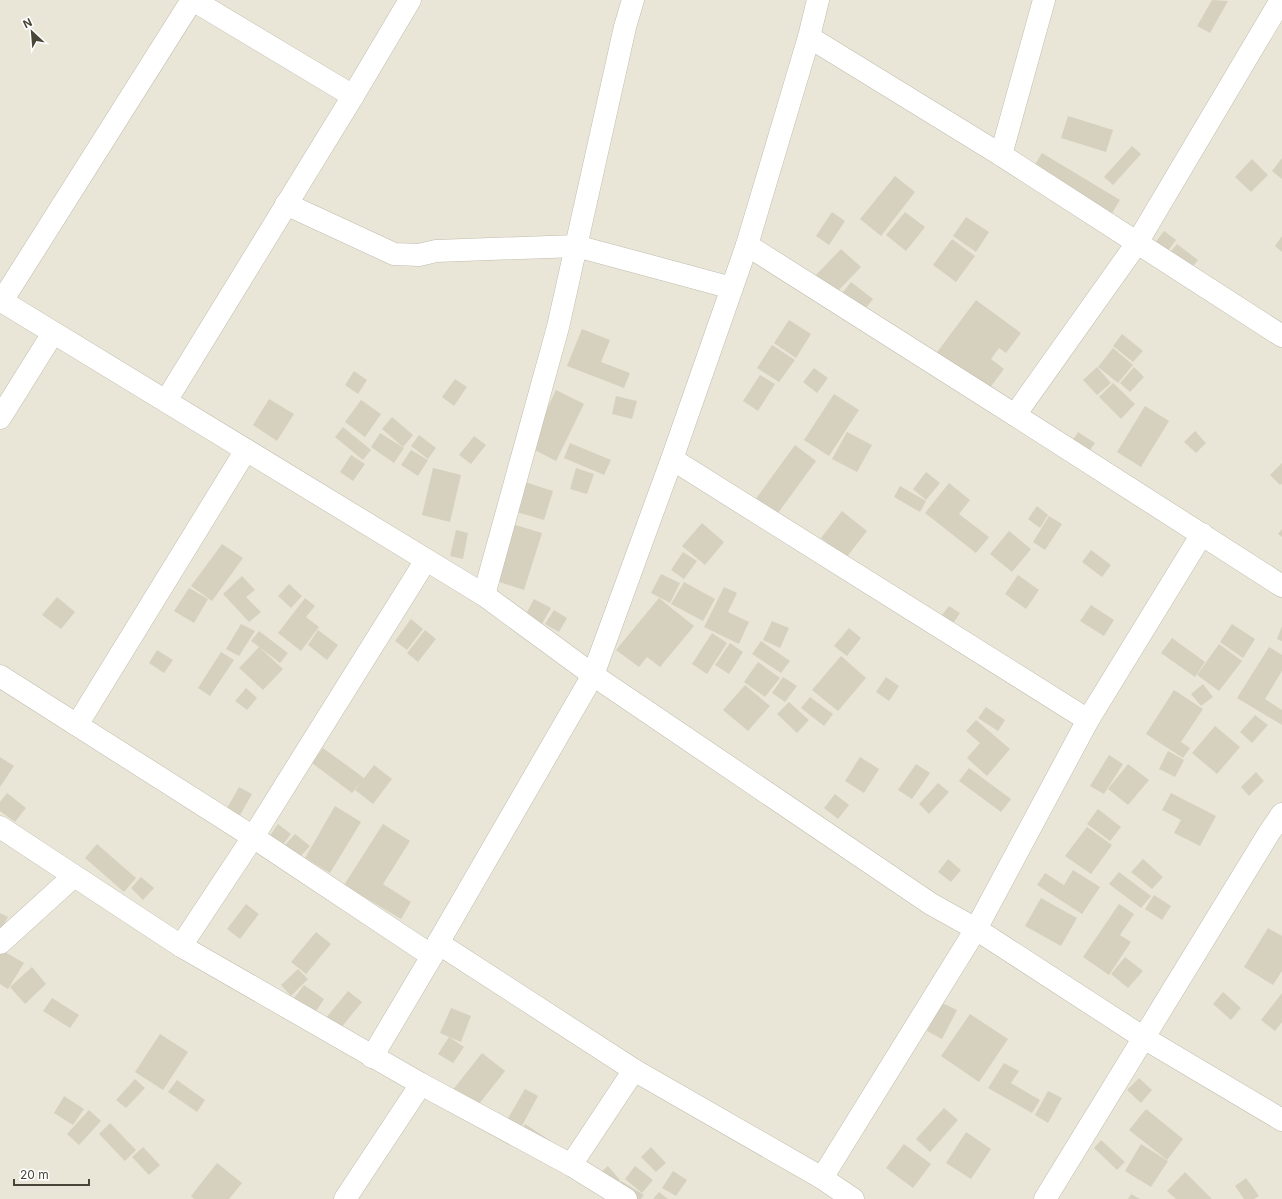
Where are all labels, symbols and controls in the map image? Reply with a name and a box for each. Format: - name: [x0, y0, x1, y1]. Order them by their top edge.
- north arrow: [12, 12, 52, 52]
- text: N: [21, 15, 34, 31]
- scale bar: [14, 1161, 89, 1187]
- text: 20 m: [20, 1167, 49, 1182]

